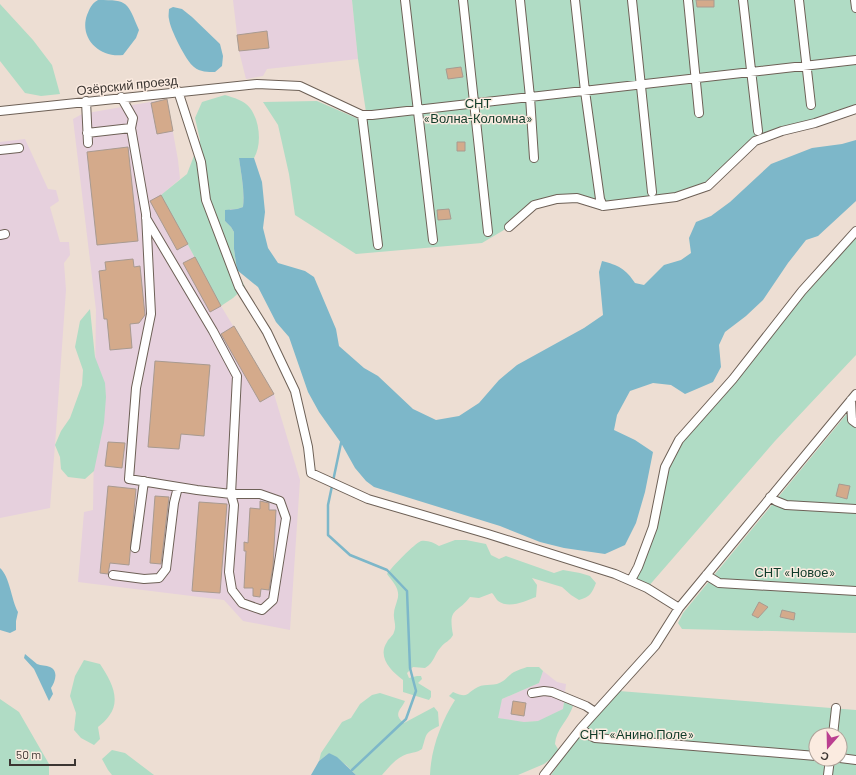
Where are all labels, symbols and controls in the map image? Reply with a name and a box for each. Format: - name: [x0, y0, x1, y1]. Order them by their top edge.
- street label: Озёрский проезд: [76, 72, 179, 98]
- park label: СНТ «Волна-Коломна»: [423, 95, 533, 126]
- park label: СНТ «Новое»: [754, 564, 836, 580]
- park label: СНТ «Анино Поле»: [580, 726, 694, 742]
- north arrow: [808, 727, 848, 767]
- scale bar: [10, 741, 75, 767]
- text: 50 m: [16, 747, 41, 761]
- text: С: [818, 749, 830, 764]

